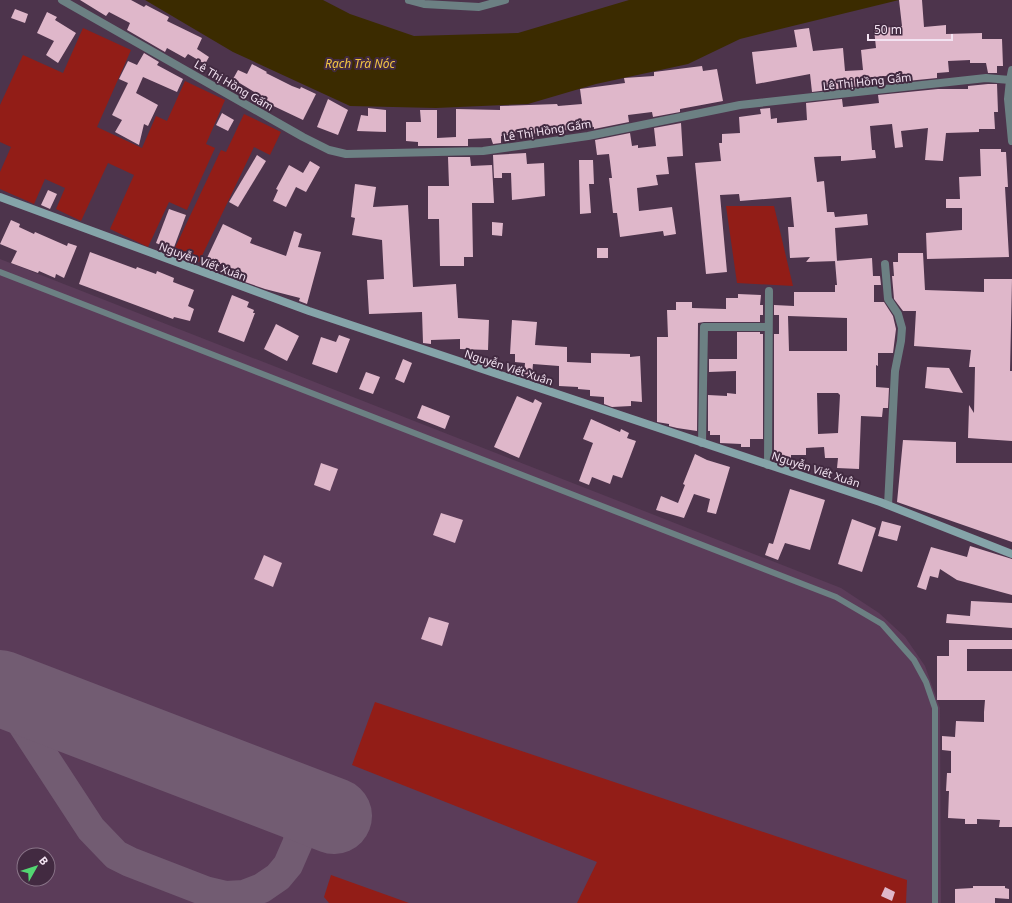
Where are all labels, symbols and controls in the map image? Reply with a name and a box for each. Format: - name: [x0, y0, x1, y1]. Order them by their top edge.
- scale bar: [868, 16, 952, 42]
- text: 50 m: [874, 21, 902, 38]
- water label: Rạch Trà Nóc: [325, 55, 395, 72]
- street label: Lê Thị Hồng Gấm: [192, 56, 276, 114]
- street label: Lê Thị Hồng Gấm: [822, 69, 912, 93]
- street label: Lê Thị Hồng Gấm: [502, 116, 592, 144]
- street label: Nguyễn Viết Xuân: [157, 238, 249, 284]
- street label: Nguyễn Viết Xuân: [463, 346, 555, 388]
- street label: Nguyễn Viết Xuân: [770, 448, 862, 490]
- north arrow: [16, 847, 56, 887]
- text: B: [36, 853, 52, 868]

